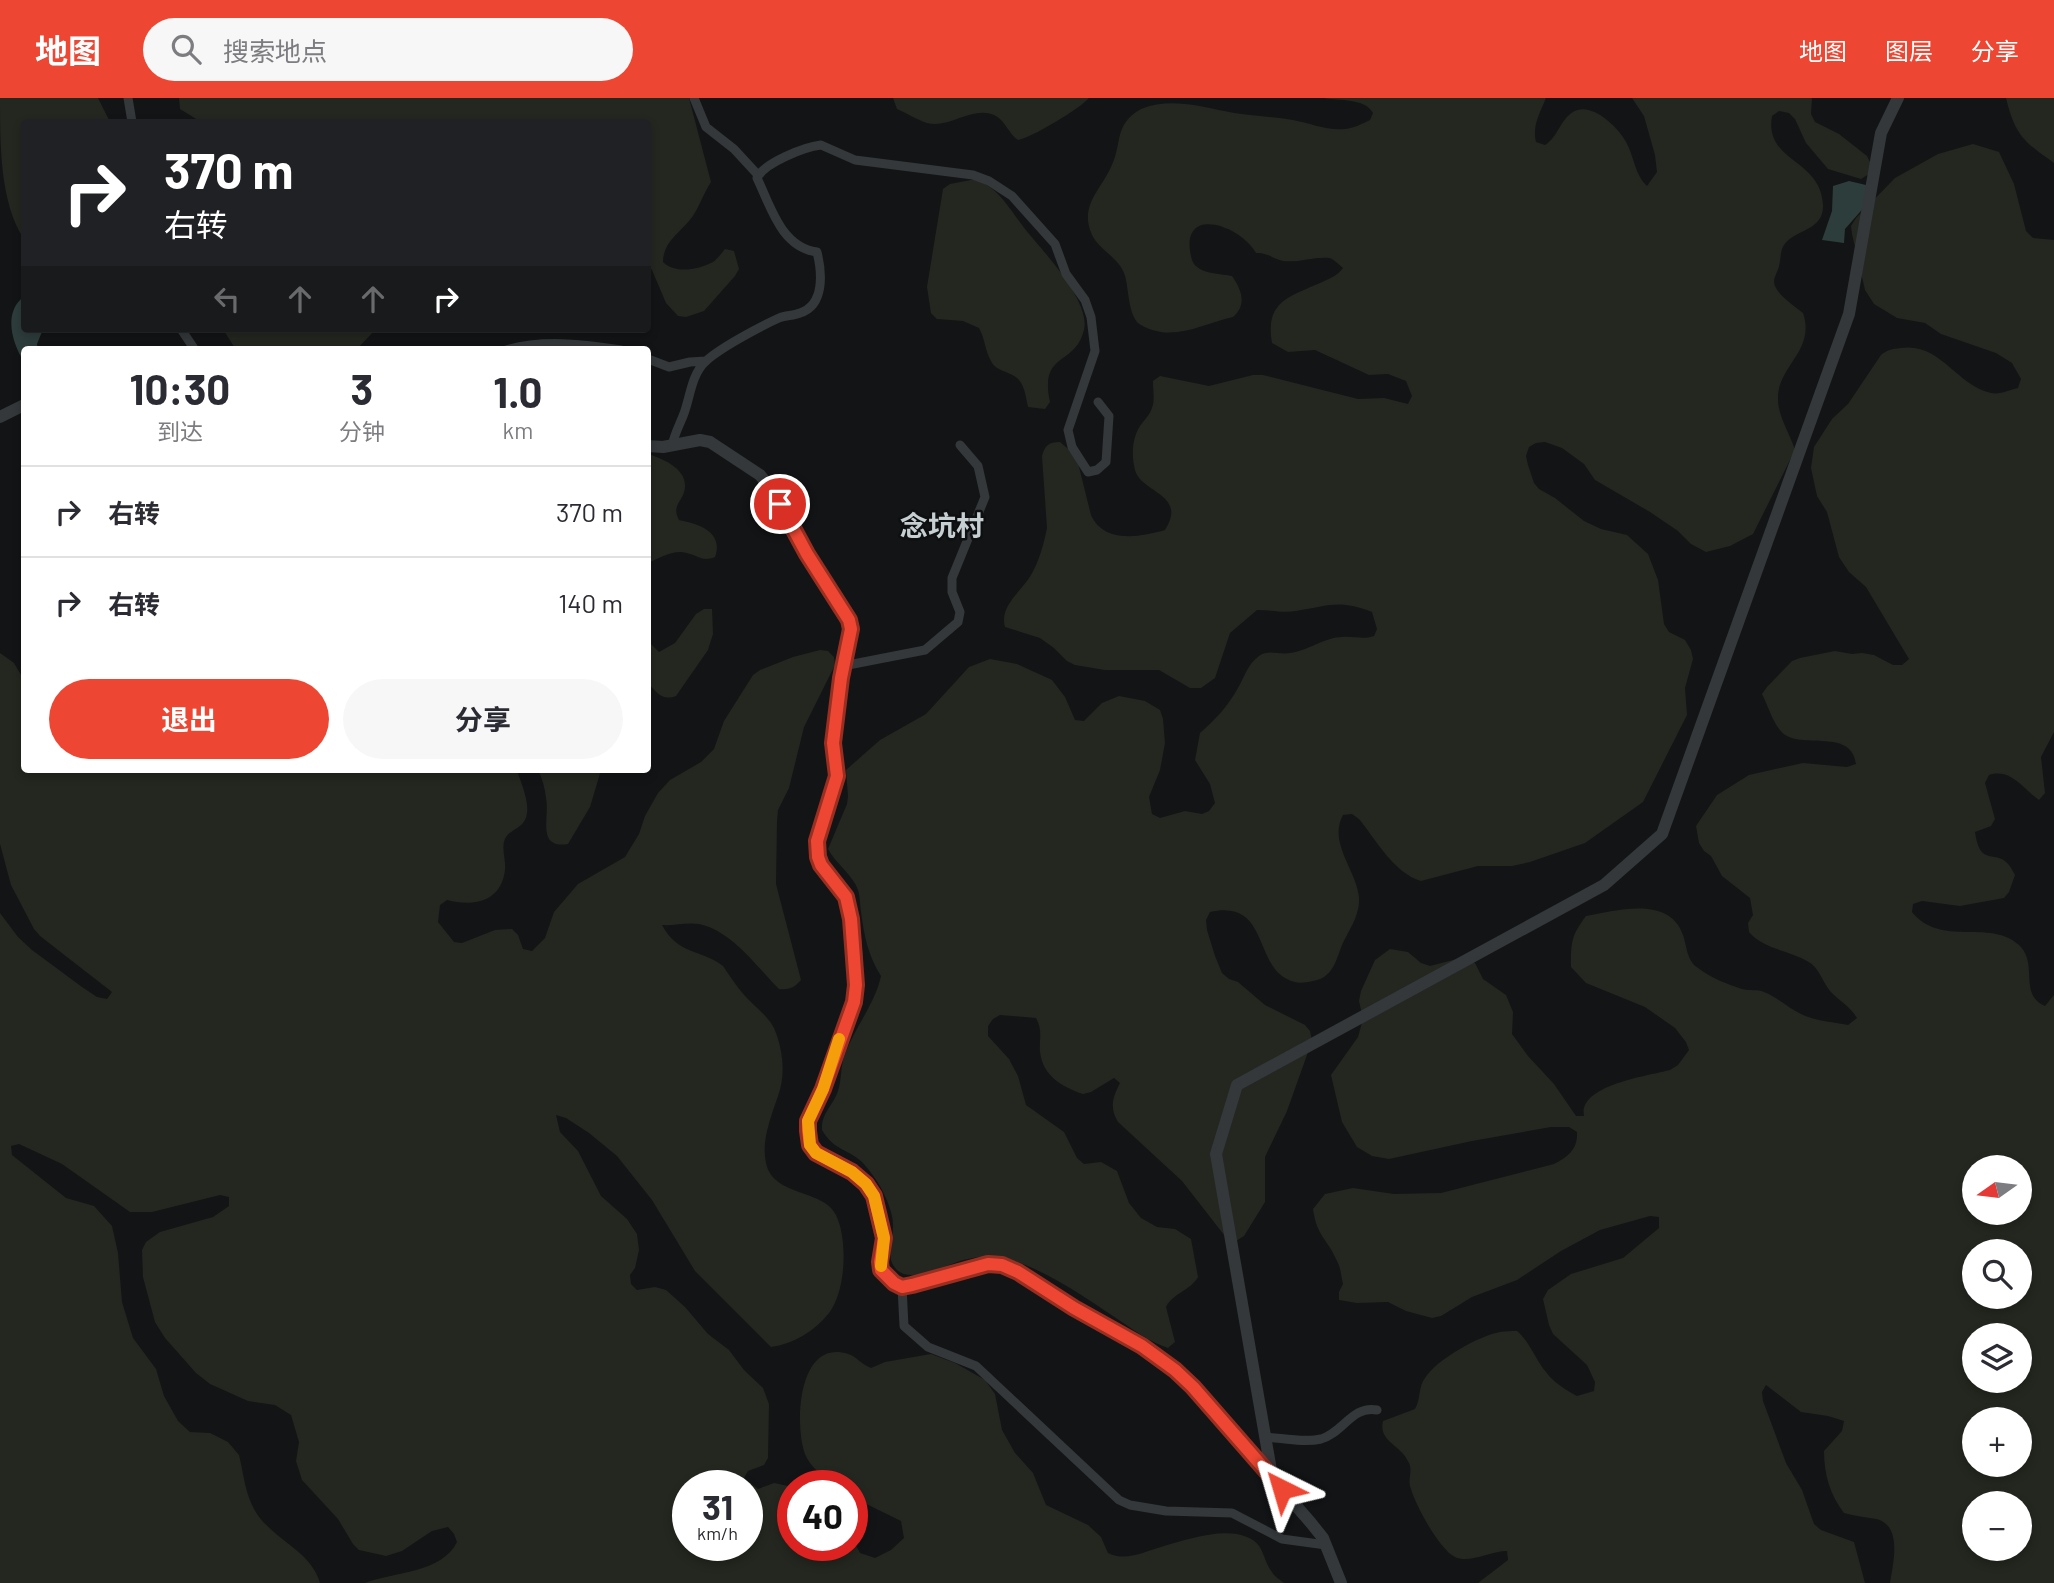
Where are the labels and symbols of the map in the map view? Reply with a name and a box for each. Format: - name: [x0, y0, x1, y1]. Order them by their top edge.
- pin: [750, 474, 810, 534]
- district label: 念坑村: [900, 508, 984, 542]
- north arrow: [1962, 1155, 2032, 1225]
- position arrow: [1245, 1452, 1319, 1526]
- speed limit sign: 40: [777, 1470, 868, 1561]

